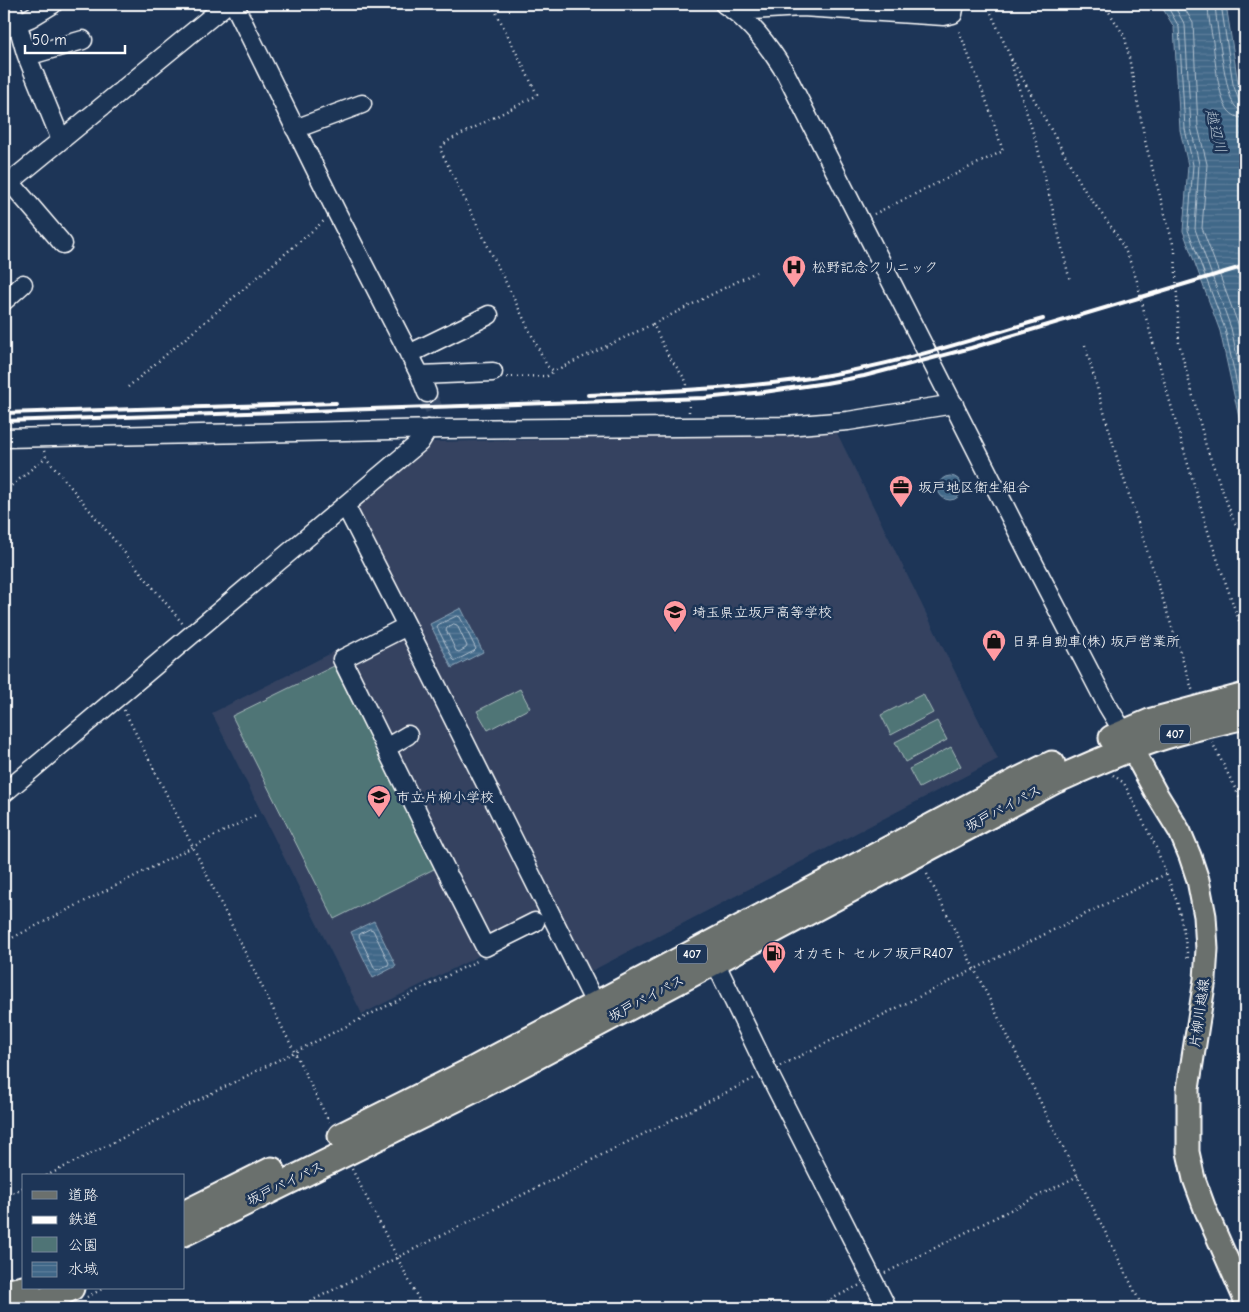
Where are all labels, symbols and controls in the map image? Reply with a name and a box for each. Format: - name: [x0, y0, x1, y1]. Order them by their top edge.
- scale bar: [25, 22, 125, 54]
- text: 50 m: [32, 31, 67, 49]
- water label: 越辺川: [1202, 106, 1230, 155]
- hospital icon: 松野記念クリニック: [781, 254, 807, 288]
- place label: 松野記念クリニック: [812, 259, 938, 276]
- office icon: 坂戸地区衛生組合: [888, 474, 914, 508]
- place label: 坂戸地区衛生組合: [918, 479, 1030, 496]
- school or university icon: 埼玉県立坂戸高等学校: [662, 599, 688, 633]
- place label: 埼玉県立坂戸高等学校: [692, 604, 832, 621]
- shop icon: 日昇自動車(株) 坂戸営業所: [981, 628, 1007, 662]
- place label: 日昇自動車(株) 坂戸営業所: [1012, 633, 1180, 650]
- road number: 407: [1160, 724, 1190, 744]
- street label: 坂戸バイパス: [962, 781, 1044, 836]
- school or university icon: 市立片柳小学校: [366, 784, 392, 818]
- place label: 市立片柳小学校: [396, 789, 494, 806]
- fuel station icon: オカモト セルフ坂戸R407: [761, 940, 787, 974]
- road number: 407: [677, 944, 707, 964]
- place label: オカモト セルフ坂戸R407: [792, 945, 954, 962]
- street label: 坂戸バイパス: [605, 971, 687, 1026]
- street label: 片柳川越線: [1186, 977, 1213, 1049]
- street label: 坂戸バイパス: [244, 1157, 327, 1209]
- legend: [22, 1174, 185, 1290]
- text: 道路: [68, 1186, 98, 1204]
- text: 鉄道: [68, 1210, 98, 1228]
- text: 公園: [68, 1236, 98, 1254]
- text: 水域: [68, 1260, 98, 1278]

